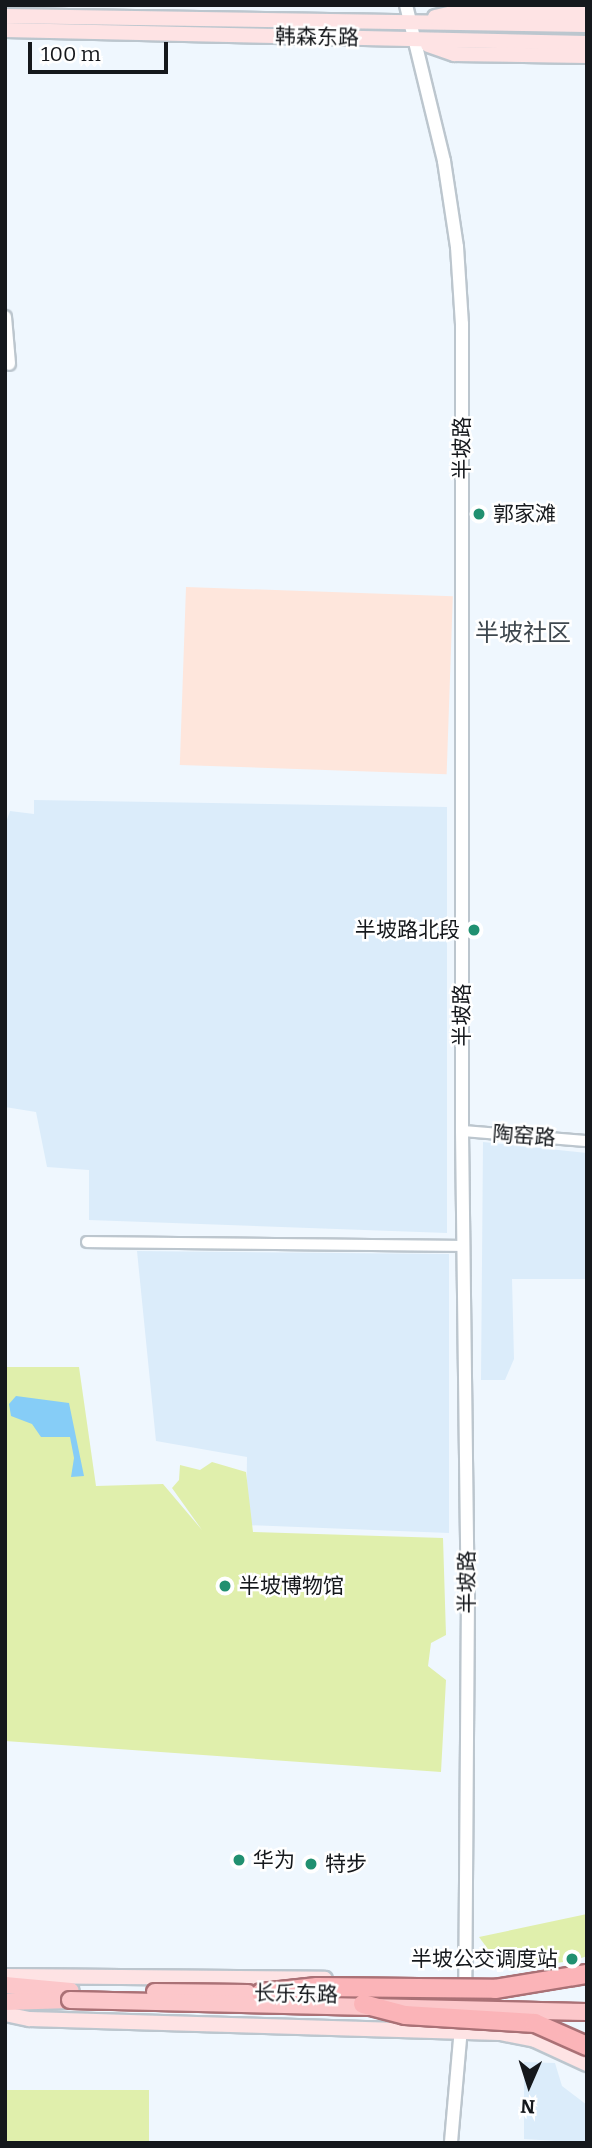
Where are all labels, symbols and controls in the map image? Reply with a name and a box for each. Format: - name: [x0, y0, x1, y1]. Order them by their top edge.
- street label: 韩森东路: [275, 24, 359, 50]
- scale bar: [32, 28, 172, 72]
- text: 100 m: [41, 41, 101, 67]
- street label: 半坡路: [449, 417, 475, 479]
- place label: 郭家滩: [493, 501, 556, 527]
- marker: 郭家滩: [471, 506, 487, 522]
- district label: 半坡社区: [475, 620, 571, 648]
- place label: 半坡路北段: [355, 917, 460, 943]
- marker: 半坡路北段: [466, 922, 482, 938]
- street label: 半坡路: [449, 984, 475, 1046]
- street label: 陶窑路: [492, 1121, 556, 1151]
- street label: 半坡路: [454, 1551, 480, 1613]
- place label: 半坡博物馆: [239, 1573, 344, 1599]
- marker: 半坡博物馆: [217, 1578, 233, 1594]
- place label: 华为: [253, 1847, 295, 1873]
- place label: 特步: [325, 1851, 367, 1877]
- marker: 华为: [231, 1852, 247, 1868]
- marker: 特步: [303, 1856, 319, 1872]
- place label: 半坡公交调度站: [411, 1946, 558, 1972]
- marker: 半坡公交调度站: [564, 1951, 580, 1967]
- street label: 长乐东路: [254, 1981, 338, 2007]
- north arrow: [494, 2050, 564, 2120]
- text: N: [520, 2095, 536, 2118]

